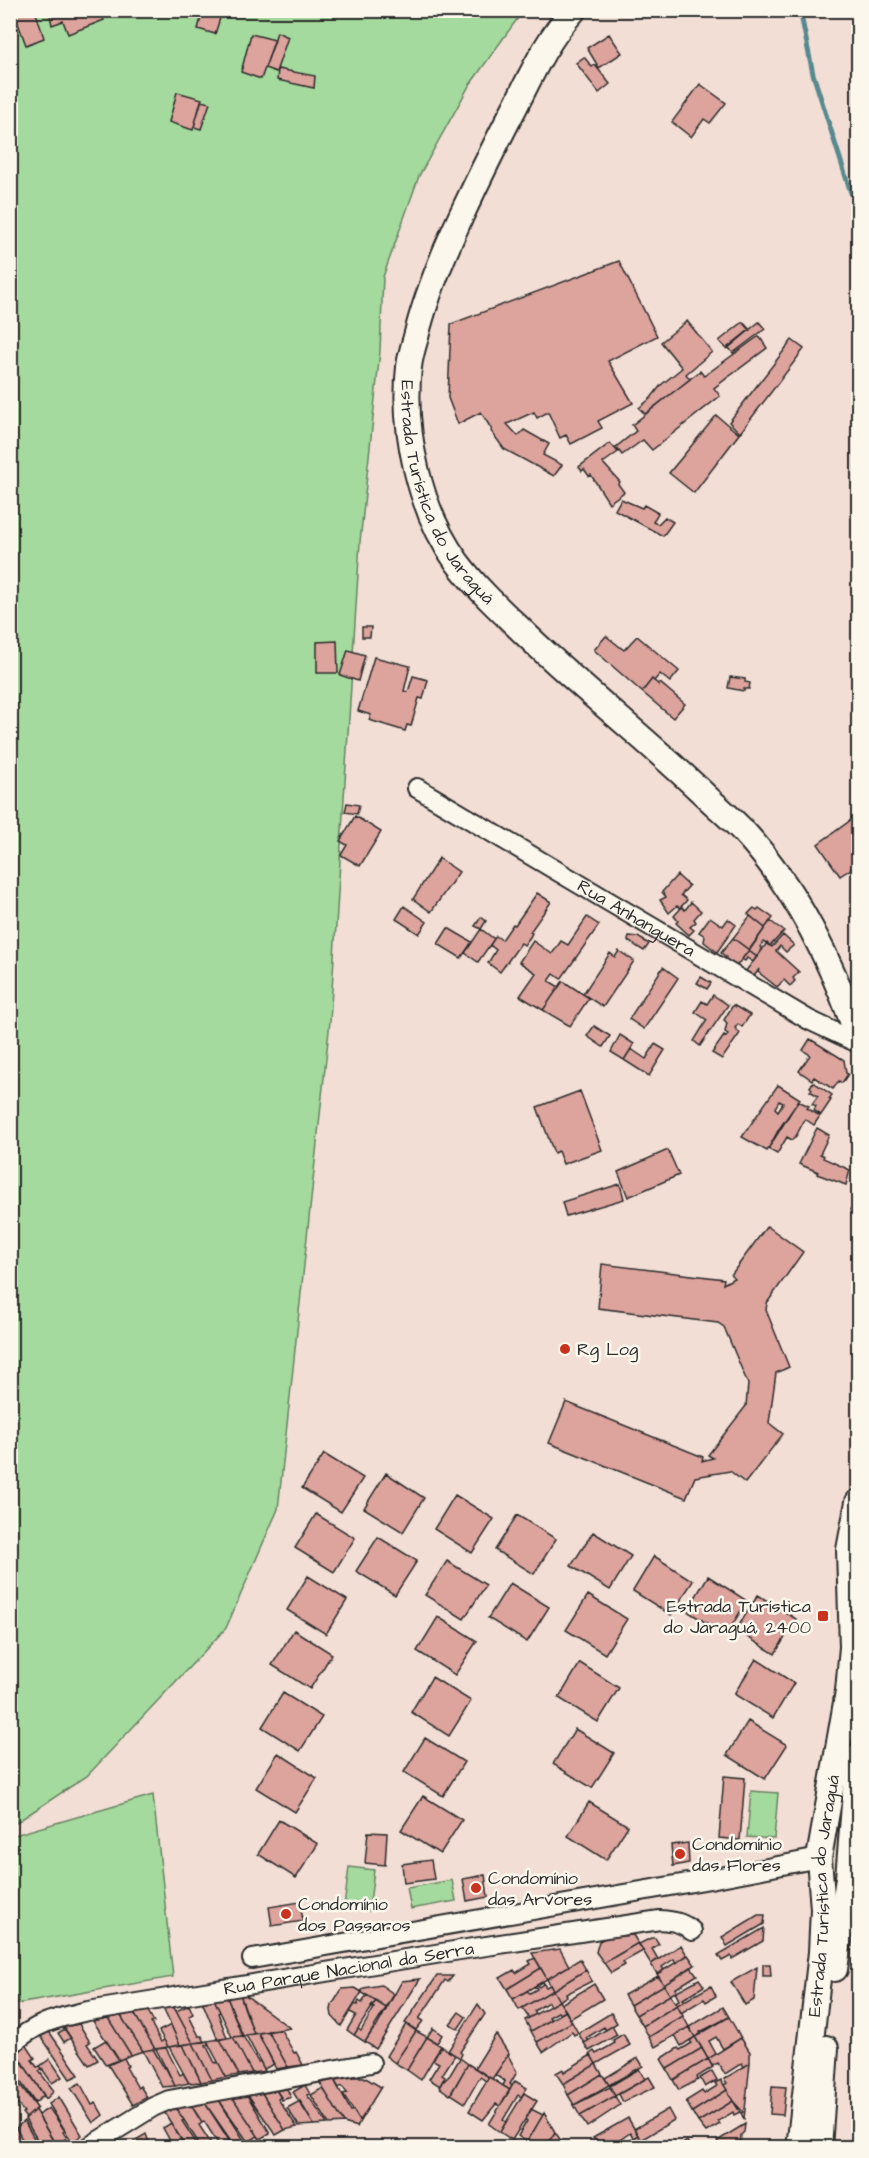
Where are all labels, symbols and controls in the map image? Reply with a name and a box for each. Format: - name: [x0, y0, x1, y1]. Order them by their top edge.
- street label: Estrada Turística do Jaraguá: [395, 380, 500, 610]
- street label: Rua Anhanguera: [573, 873, 700, 963]
- place label: Rg Log: [577, 1337, 638, 1363]
- marker: Rg Log: [558, 1342, 572, 1356]
- place label: Estrada Turística do Jaraguá, 2400: [663, 1594, 811, 1641]
- marker: Estrada Turística do Jaraguá, 2400: [816, 1609, 830, 1623]
- street label: Estrada Turística do Jaraguá: [801, 1773, 846, 2018]
- place label: Condomínio das Flores: [692, 1832, 782, 1878]
- marker: Condomínio das Flores: [673, 1847, 687, 1861]
- place label: Condomínio das Arvores: [488, 1866, 592, 1912]
- marker: Condomínio das Arvores: [469, 1881, 483, 1895]
- place label: Condomínio dos Passaros: [298, 1892, 411, 1938]
- marker: Condomínio dos Passaros: [279, 1907, 293, 1921]
- street label: Rua Parque Nacional da Serra: [222, 1936, 476, 2001]

